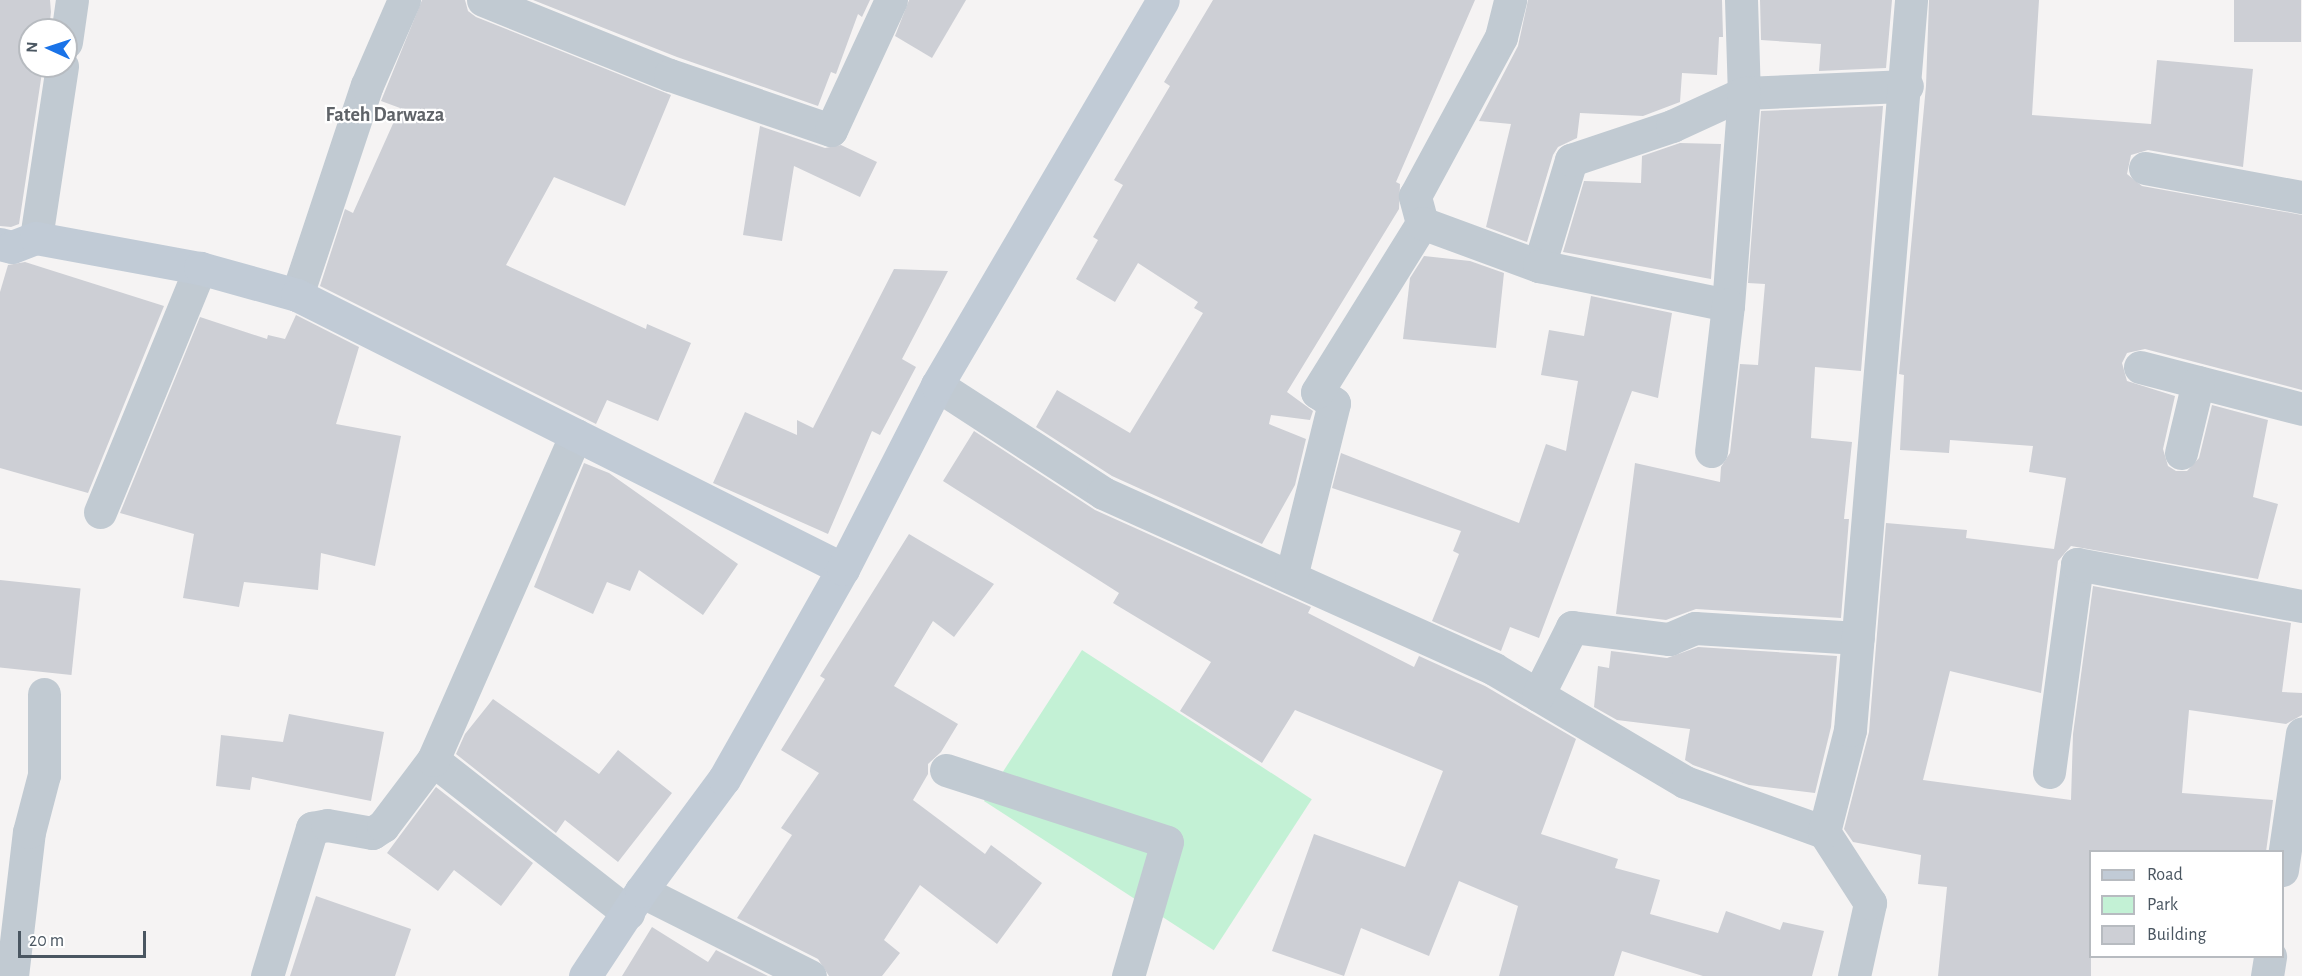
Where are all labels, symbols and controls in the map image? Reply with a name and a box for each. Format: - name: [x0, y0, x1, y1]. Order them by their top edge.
- north arrow: [18, 18, 78, 78]
- text: N: [24, 41, 40, 53]
- district label: Fateh Darwaza: [326, 103, 444, 127]
- legend: [2089, 850, 2284, 958]
- text: Road: [2147, 866, 2183, 884]
- text: Park: [2147, 896, 2178, 914]
- scale bar: [21, 919, 148, 957]
- text: Building: [2147, 926, 2206, 944]
- text: 20 m: [29, 932, 64, 950]

